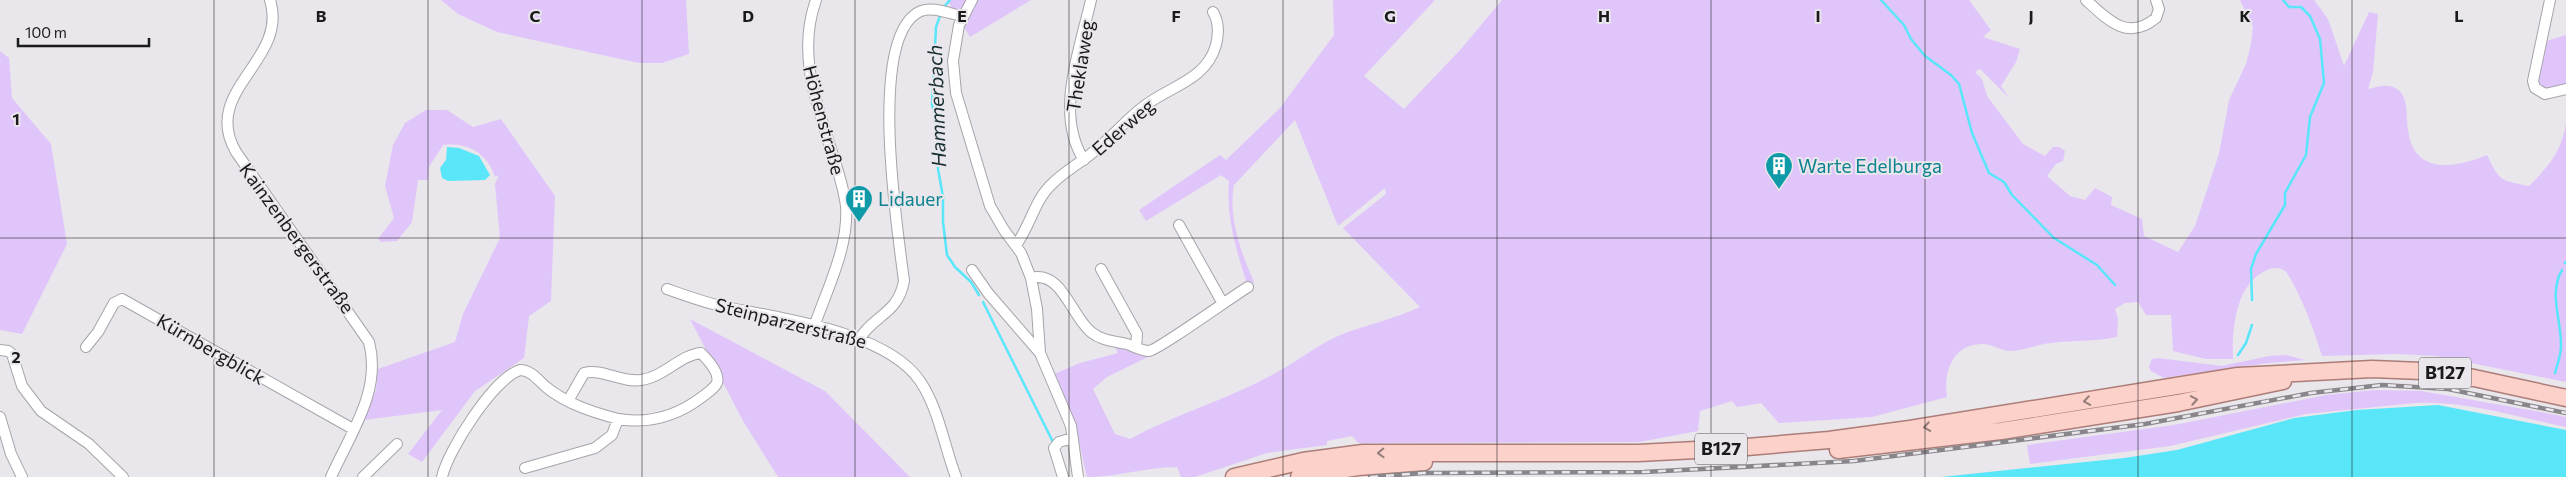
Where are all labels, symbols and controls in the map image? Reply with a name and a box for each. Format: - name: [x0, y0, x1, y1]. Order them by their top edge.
- text: B: [316, 6, 327, 25]
- text: C: [530, 6, 541, 25]
- text: D: [742, 6, 754, 25]
- text: E: [957, 6, 967, 25]
- text: F: [1171, 6, 1181, 25]
- text: G: [1384, 6, 1396, 25]
- text: H: [1598, 6, 1610, 25]
- text: I: [1815, 6, 1821, 25]
- text: J: [2028, 6, 2034, 25]
- text: K: [2239, 6, 2251, 25]
- text: L: [2454, 6, 2464, 25]
- scale bar: [18, 15, 149, 47]
- street label: Theklaweg: [1061, 18, 1098, 114]
- text: 100 m: [25, 23, 67, 41]
- water label: Hammerbach: [922, 44, 950, 168]
- street label: Höhenstraße: [799, 62, 850, 177]
- street label: Ederweg: [1087, 93, 1159, 160]
- text: 1: [12, 109, 20, 128]
- building icon: Warte Edelburga: [1764, 151, 1794, 190]
- place label: Warte Edelburga: [1798, 154, 1942, 177]
- street label: Kainzenbergerstraße: [235, 158, 360, 317]
- building icon: Lidauer: [844, 184, 874, 223]
- place label: Lidauer: [878, 187, 943, 210]
- street label: Steinparzerstraße: [713, 293, 869, 352]
- street label: Kürnbergblick: [153, 308, 270, 389]
- text: 2: [11, 347, 21, 366]
- road number: B127: [2419, 358, 2471, 388]
- one-way arrow: [2083, 395, 2091, 405]
- one-way arrow: [2190, 395, 2199, 405]
- one-way arrow: [1922, 421, 1931, 431]
- road number: B127: [1695, 434, 1747, 464]
- one-way arrow: [1376, 447, 1384, 458]

